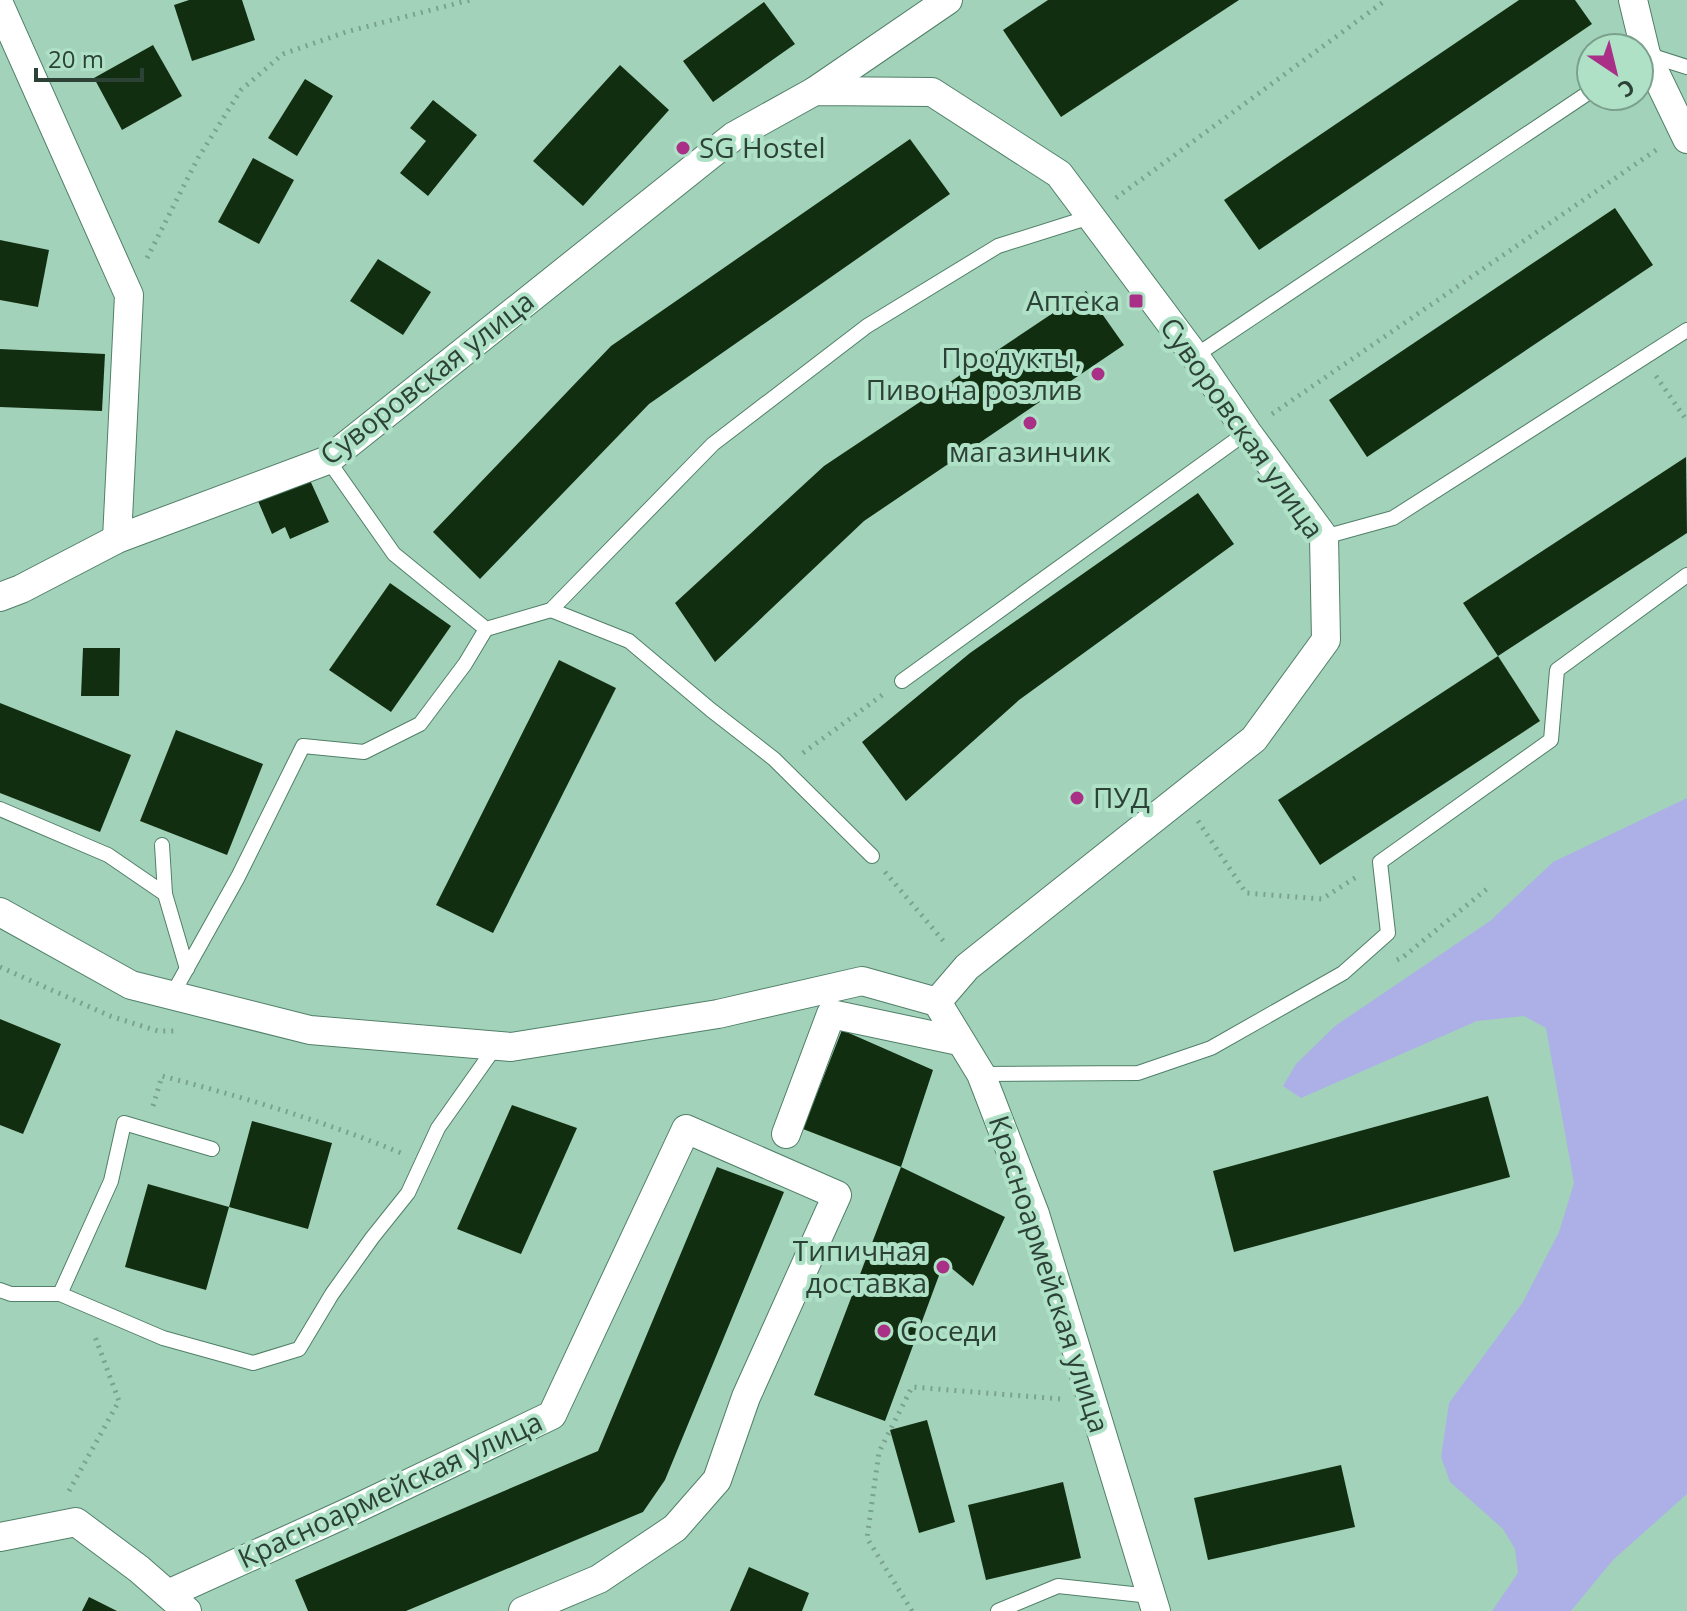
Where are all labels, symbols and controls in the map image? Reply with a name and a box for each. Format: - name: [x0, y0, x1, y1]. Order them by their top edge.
- scale bar: [36, 32, 142, 82]
- north arrow: [1575, 32, 1655, 112]
- text: 20 m: [48, 42, 104, 75]
- text: С: [1613, 73, 1641, 106]
- place label: SG Hostel: [699, 128, 826, 166]
- marker: SG Hostel: [674, 139, 692, 157]
- place label: Аптека: [1026, 281, 1120, 319]
- street label: Суворовская улица: [312, 282, 541, 473]
- marker: Аптека: [1127, 292, 1145, 310]
- street label: Суворовская улица: [1152, 309, 1333, 546]
- place label: Продукты, Пиво на розлив: [866, 338, 1082, 408]
- marker: Продукты, Пиво на розлив: [1089, 365, 1107, 383]
- marker: магазинчик: [1021, 414, 1039, 432]
- place label: магазинчик: [949, 432, 1112, 470]
- place label: ПУД: [1093, 778, 1150, 816]
- marker: ПУД: [1068, 789, 1086, 807]
- street label: Красноармейская улица: [981, 1110, 1119, 1437]
- place label: Типичная доставка: [793, 1231, 927, 1301]
- marker: Типичная доставка: [934, 1258, 952, 1276]
- place label: Соседи: [900, 1311, 998, 1349]
- marker: Соседи: [875, 1322, 893, 1340]
- street label: Красноармейская улица: [231, 1402, 548, 1576]

